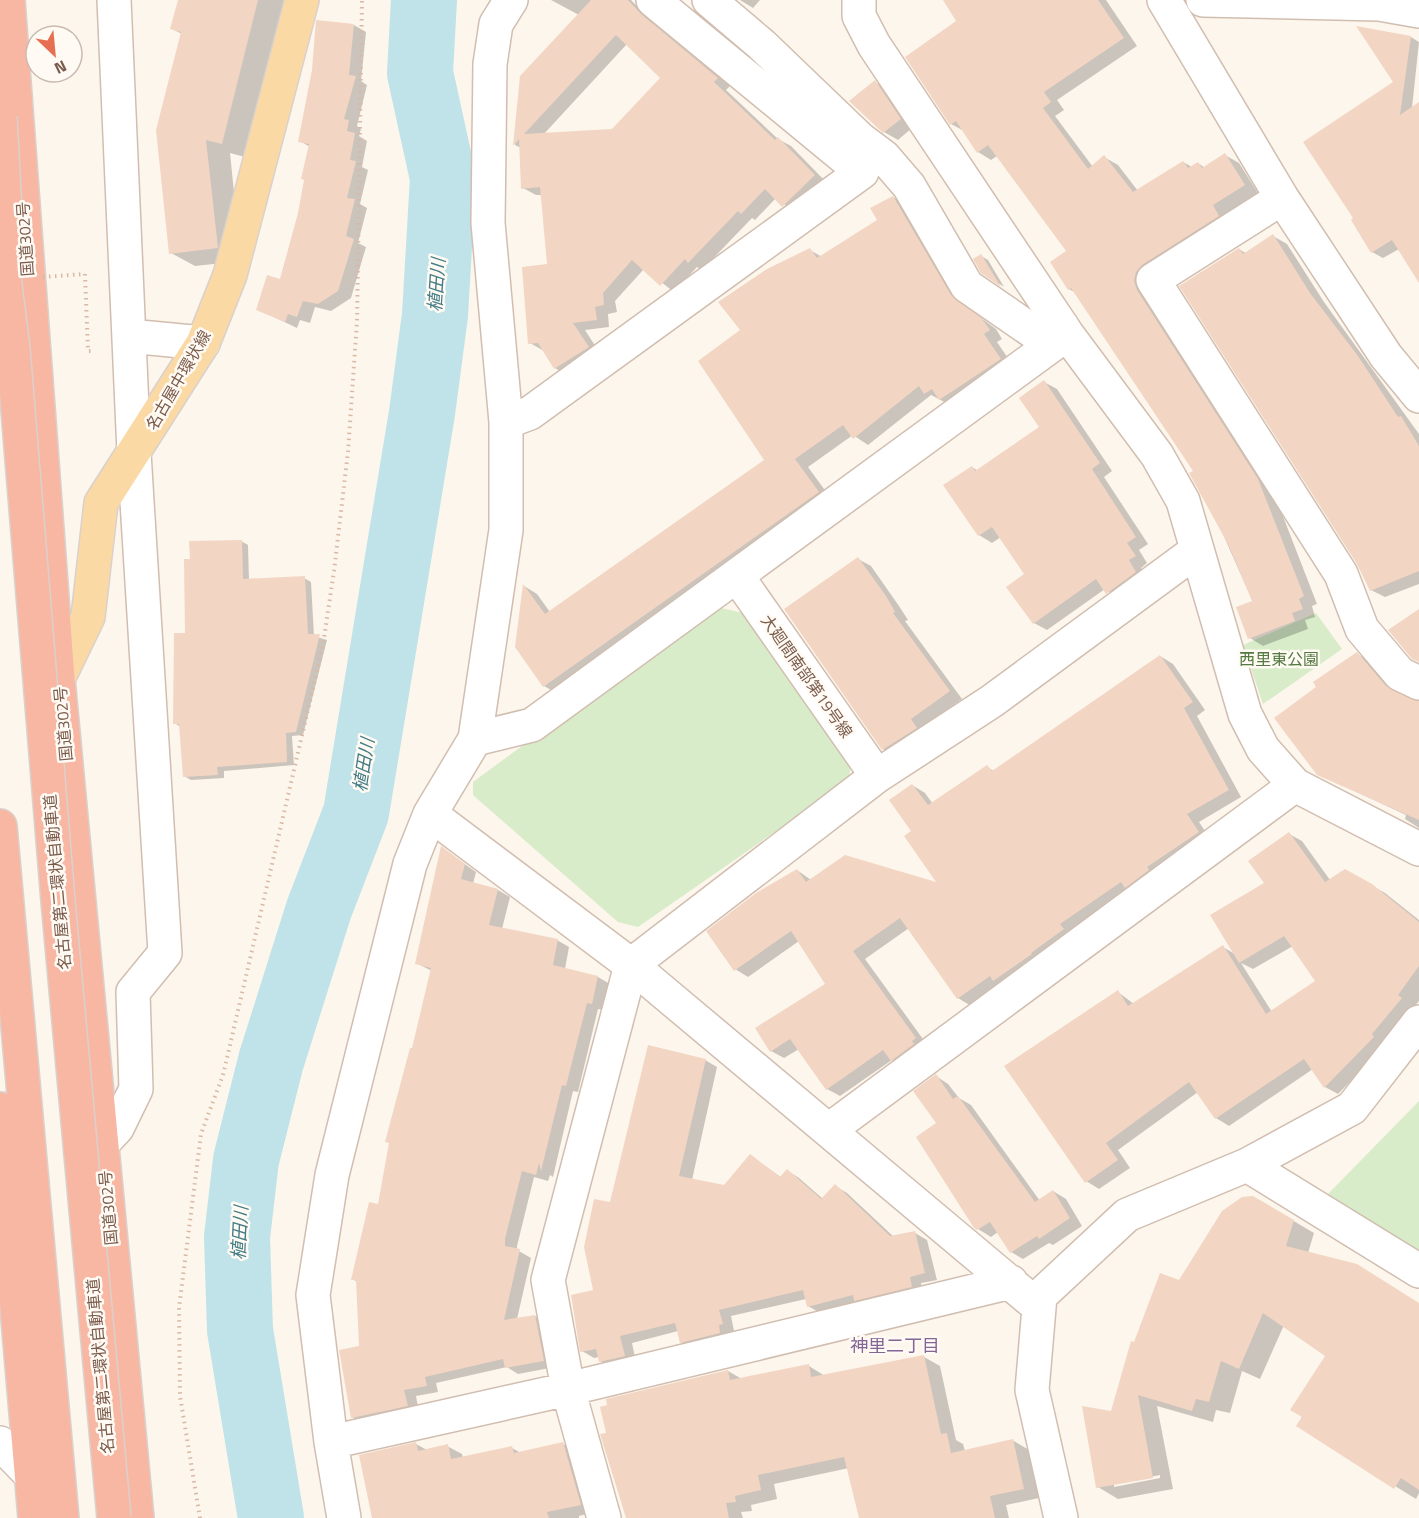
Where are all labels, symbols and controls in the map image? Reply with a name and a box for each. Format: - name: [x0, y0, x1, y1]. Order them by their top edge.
- north arrow: [24, 24, 84, 84]
- text: N: [50, 54, 71, 81]
- street label: 国道302号: [10, 201, 40, 277]
- water label: 植田川: [421, 255, 452, 313]
- street label: 名古屋中環状線: [140, 325, 216, 435]
- street label: 大廻間南部第19号線: [755, 609, 859, 743]
- park label: 西里東公園: [1239, 647, 1319, 671]
- street label: 国道302号: [48, 686, 78, 762]
- water label: 植田川: [346, 734, 381, 794]
- street label: 名古屋第二環状自動車道: [37, 793, 77, 971]
- street label: 国道302号: [93, 1170, 123, 1246]
- water label: 植田川: [225, 1203, 254, 1261]
- street label: 名古屋第二環状自動車道: [80, 1277, 120, 1455]
- district label: 神里二丁目: [850, 1332, 940, 1359]

